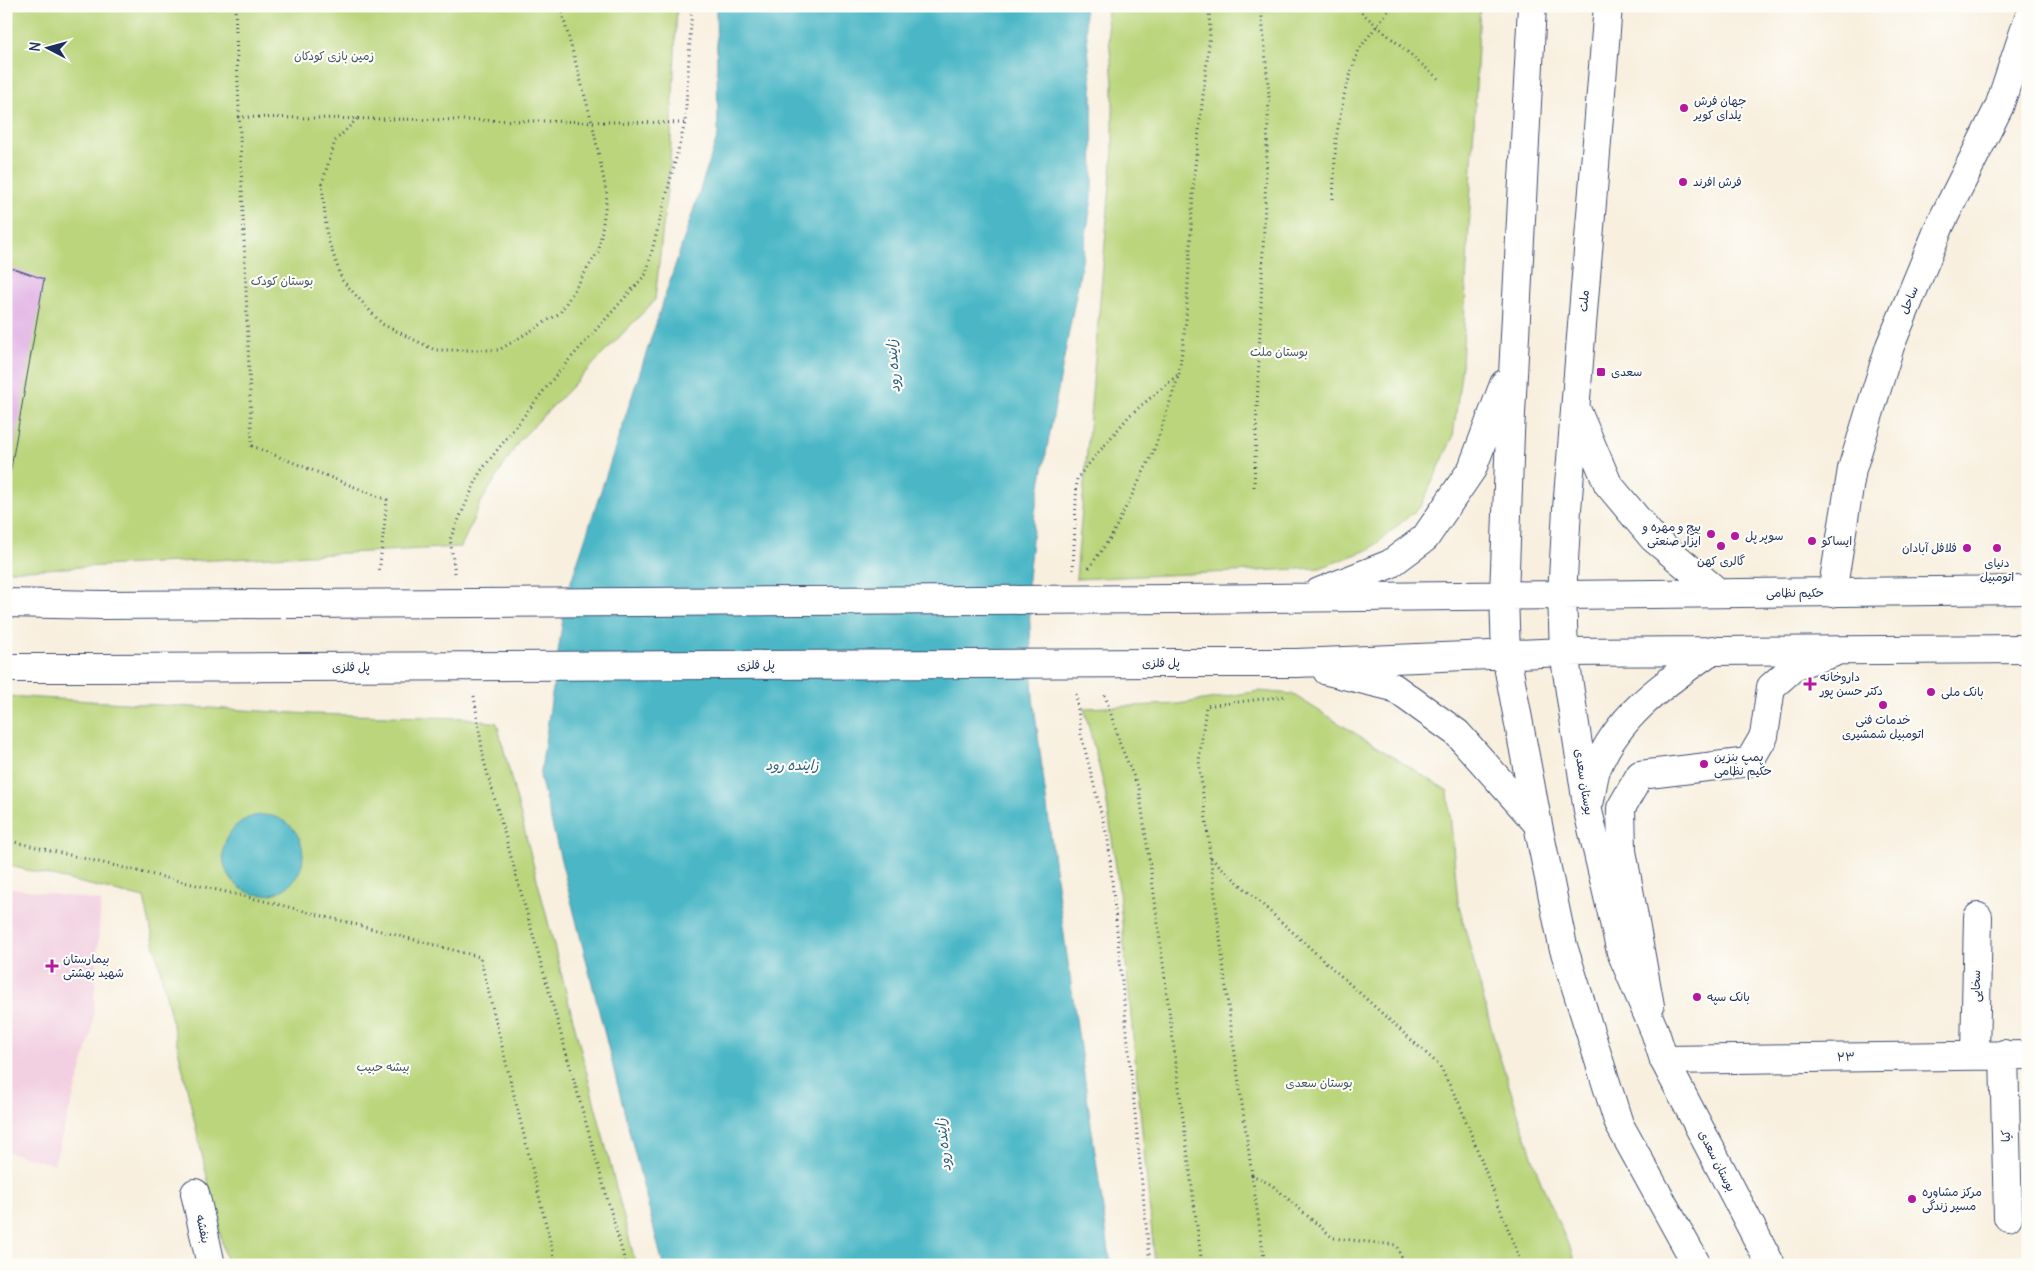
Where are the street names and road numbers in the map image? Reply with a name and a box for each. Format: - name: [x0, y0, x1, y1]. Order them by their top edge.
- street label: ساحل: [1896, 283, 1921, 316]
- street label: ملت: [1575, 289, 1592, 313]
- street label: حکیم نظامی: [1766, 585, 1824, 602]
- street label: پل فلزی: [1142, 655, 1180, 671]
- street label: پل فلزی: [737, 657, 775, 673]
- street label: پل فلزی: [332, 659, 370, 675]
- street label: بوستان سعدی: [1571, 748, 1597, 816]
- street label: سخایی: [1968, 970, 1984, 1002]
- street label: ۲۳: [1837, 1049, 1855, 1064]
- street label: بوستان سعدی: [1695, 1128, 1739, 1194]
- street label: کیا: [1998, 1130, 2013, 1142]
- street label: بنفشه: [192, 1213, 214, 1245]

